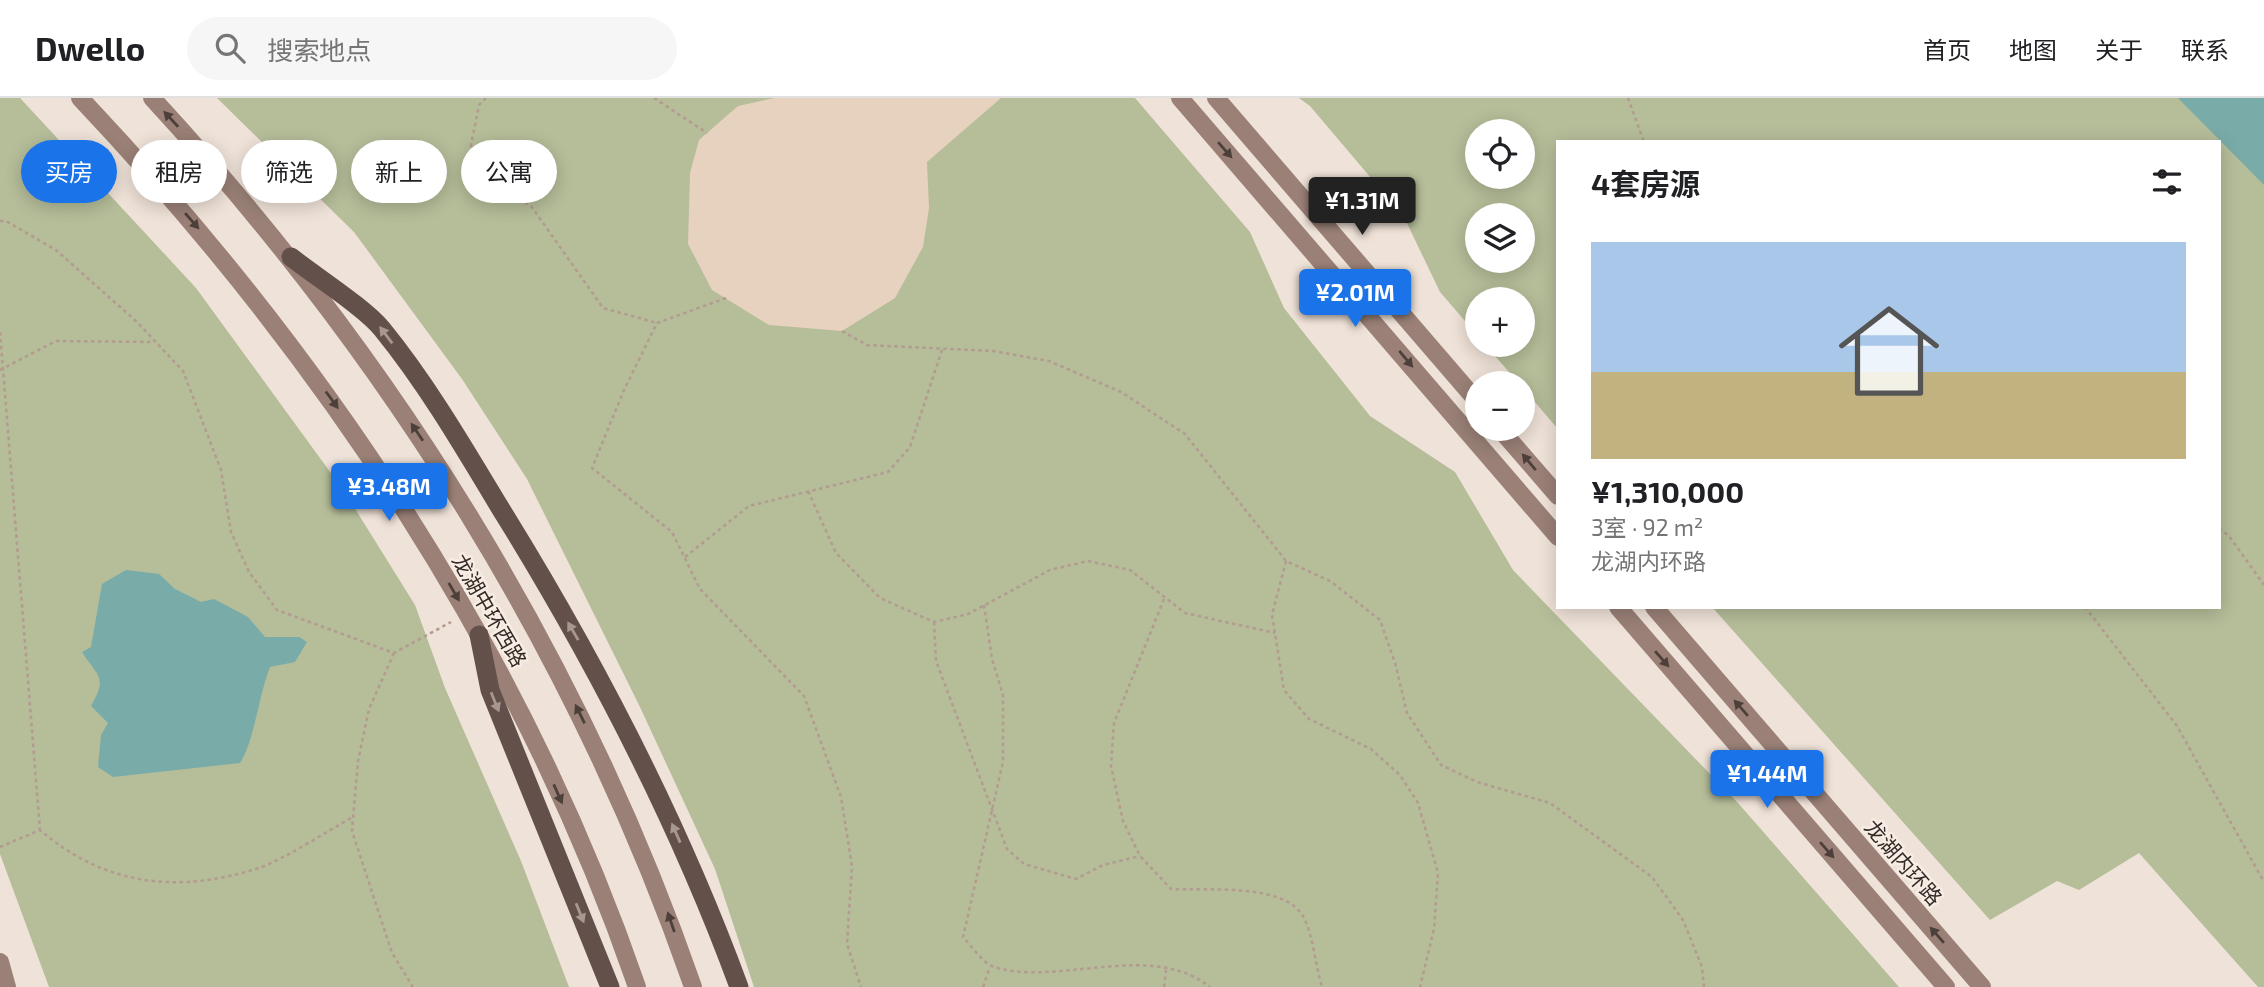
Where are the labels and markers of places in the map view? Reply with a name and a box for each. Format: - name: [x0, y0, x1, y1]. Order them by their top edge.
- pin: ¥1.31M: [1305, 178, 1419, 237]
- pin: ¥2.01M: [1298, 270, 1412, 329]
- pin: ¥3.48M: [332, 464, 446, 523]
- pin: ¥1.44M: [1710, 750, 1824, 810]

